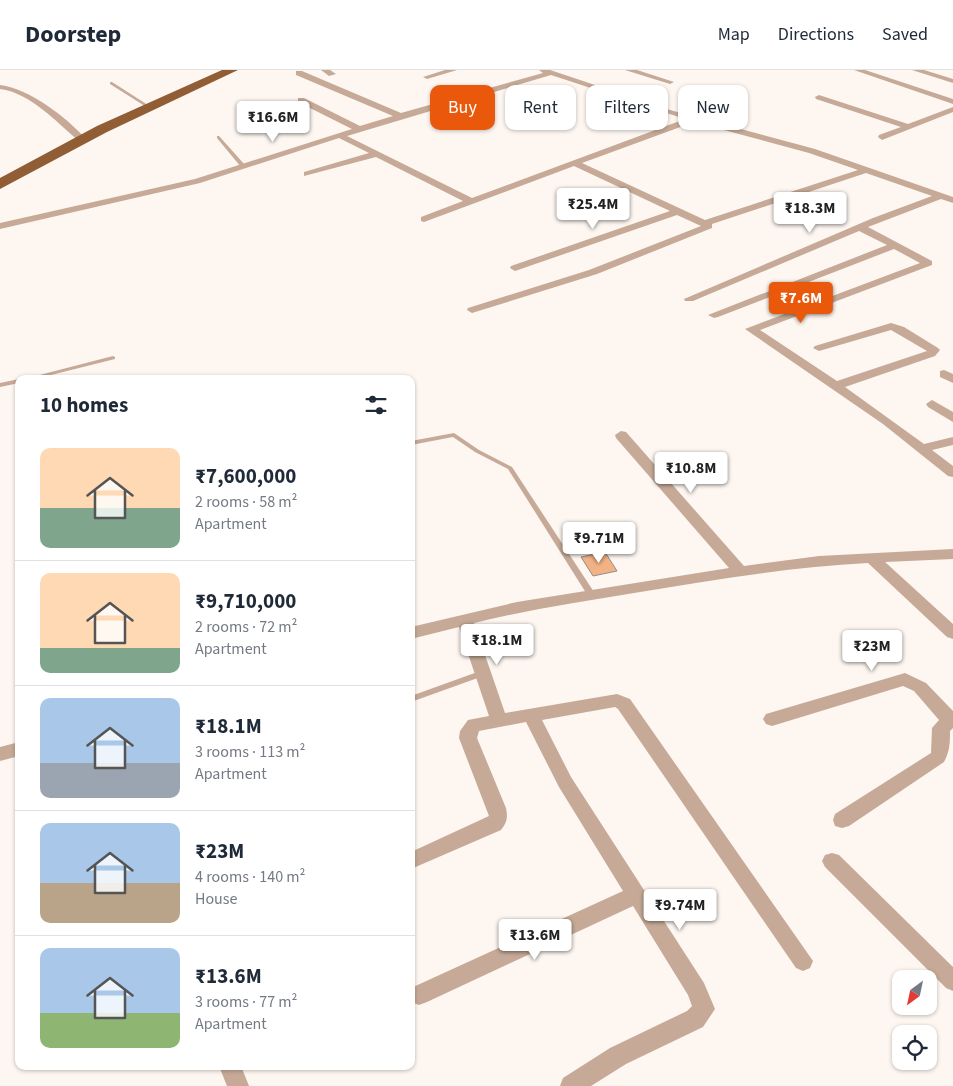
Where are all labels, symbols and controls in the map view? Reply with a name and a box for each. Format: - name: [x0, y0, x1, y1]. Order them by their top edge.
- text: Doorstep: [25, 17, 121, 52]
- text: Map: [718, 22, 750, 47]
- text: Directions: [778, 22, 854, 47]
- text: Saved: [882, 22, 928, 47]
- chip: Buy: [430, 85, 495, 130]
- chip: Rent: [505, 85, 576, 130]
- chip: Filters: [586, 85, 668, 130]
- chip: New: [678, 85, 748, 130]
- pin: ₹16.6M: [232, 100, 314, 143]
- text: ₹16.6M: [248, 106, 298, 128]
- pin: ₹25.4M: [552, 188, 634, 230]
- pin: ₹18.3M: [769, 191, 851, 234]
- text: ₹25.4M: [568, 193, 618, 215]
- text: ₹18.3M: [785, 197, 835, 219]
- pin: ₹7.6M: [766, 282, 836, 324]
- text: ₹7.6M: [780, 287, 822, 309]
- text: 10 homes: [40, 390, 128, 420]
- icon: filters: [362, 391, 390, 419]
- pin: ₹10.8M: [650, 452, 732, 494]
- text: ₹10.8M: [666, 457, 716, 479]
- text: ₹7,600,000: [195, 461, 296, 491]
- icon: home: [80, 468, 140, 528]
- text: 2 rooms · 58 m²: [195, 491, 297, 513]
- text: Apartment: [195, 513, 267, 535]
- pin: ₹9.71M: [558, 522, 640, 564]
- text: ₹9.71M: [574, 527, 624, 549]
- text: ₹9,710,000: [195, 586, 296, 616]
- icon: home: [80, 593, 140, 653]
- text: 2 rooms · 72 m²: [195, 616, 297, 638]
- pin: ₹18.1M: [456, 624, 538, 666]
- text: ₹18.1M: [472, 629, 522, 651]
- pin: ₹23M: [842, 630, 902, 672]
- text: ₹23M: [853, 635, 891, 657]
- text: Apartment: [195, 638, 267, 660]
- text: ₹18.1M: [195, 711, 262, 741]
- icon: home: [80, 718, 140, 778]
- text: 3 rooms · 113 m²: [195, 741, 305, 763]
- text: Apartment: [195, 763, 267, 785]
- text: ₹23M: [195, 836, 244, 866]
- icon: home: [80, 843, 140, 903]
- text: 4 rooms · 140 m²: [195, 866, 305, 888]
- text: House: [195, 888, 237, 910]
- pin: ₹9.74M: [639, 888, 721, 931]
- text: ₹9.74M: [655, 894, 705, 916]
- pin: ₹13.6M: [494, 918, 576, 961]
- text: ₹13.6M: [510, 924, 560, 946]
- text: ₹13.6M: [195, 961, 262, 991]
- icon: home: [80, 968, 140, 1028]
- north arrow: [892, 970, 938, 1015]
- map controls: [892, 970, 937, 1070]
- text: 3 rooms · 77 m²: [195, 991, 297, 1013]
- text: Apartment: [195, 1013, 267, 1035]
- button: locate: [892, 1025, 937, 1070]

